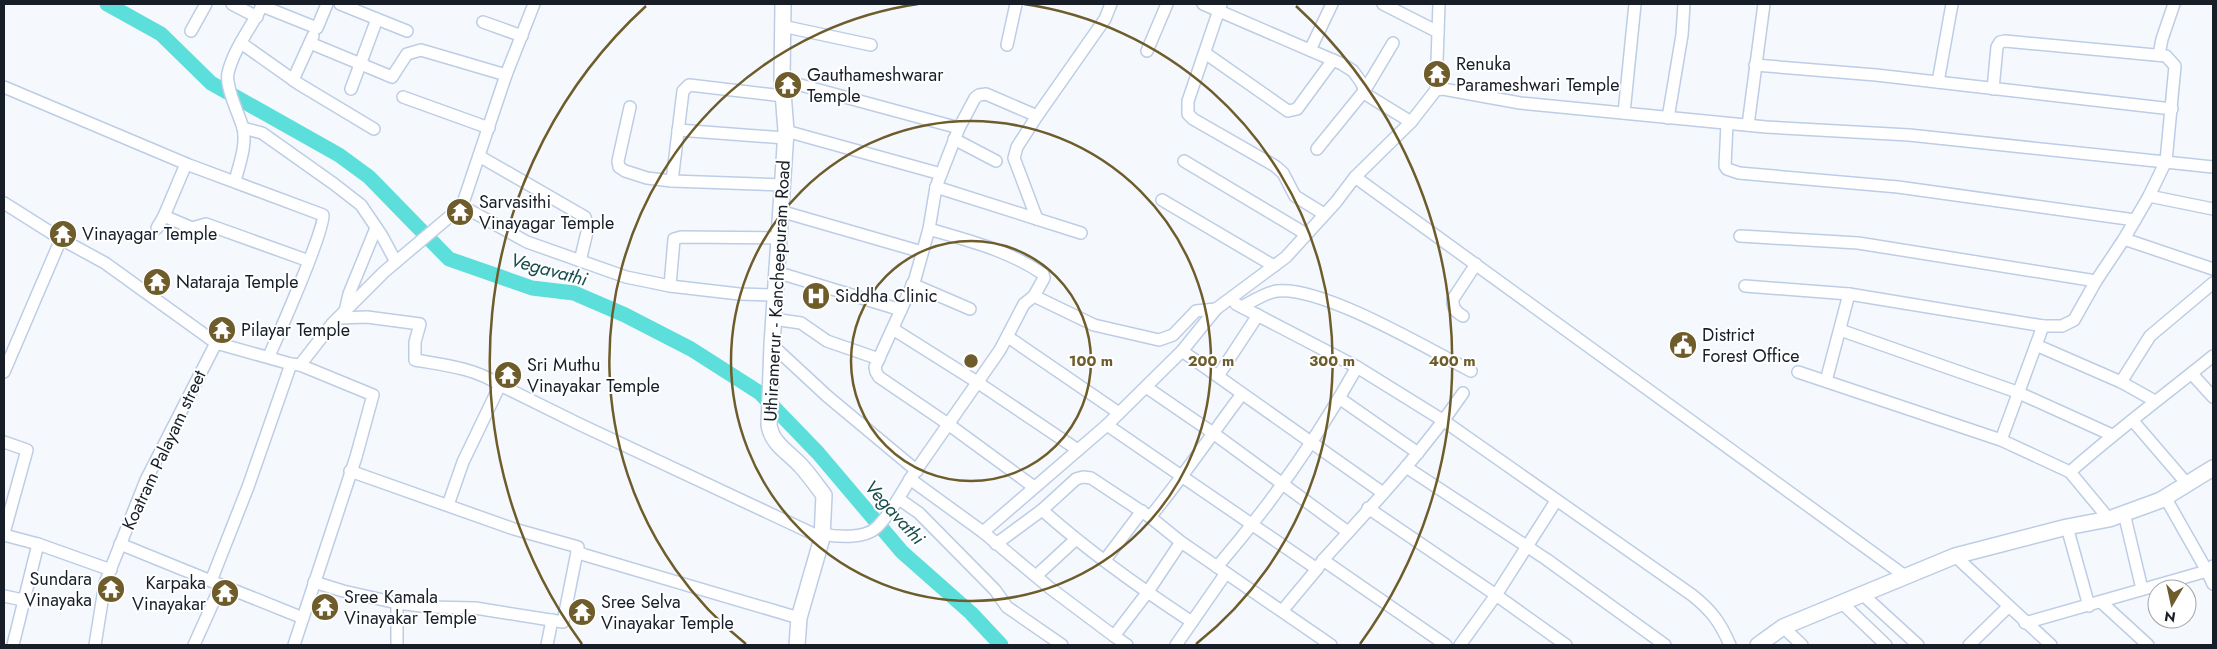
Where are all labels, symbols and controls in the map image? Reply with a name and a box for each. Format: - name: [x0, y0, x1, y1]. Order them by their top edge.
- place label: Renuka Parameshwari Temple: [1456, 51, 1619, 98]
- temple icon: Renuka Parameshwari Temple: [1422, 59, 1452, 89]
- place label: Gauthameshwarar Temple: [807, 62, 944, 109]
- temple icon: Gauthameshwarar Temple: [773, 70, 803, 100]
- street label: Uthiramerur - Kancheepuram Road: [757, 160, 797, 422]
- place label: Sarvasithi Vinayagar Temple: [479, 189, 614, 236]
- temple icon: Sarvasithi Vinayagar Temple: [445, 197, 475, 227]
- temple icon: Vinayagar Temple: [48, 219, 78, 249]
- place label: Vinayagar Temple: [82, 221, 217, 247]
- water label: Vegavathi: [507, 246, 591, 293]
- temple icon: Nataraja Temple: [142, 267, 172, 297]
- place label: Nataraja Temple: [176, 269, 299, 295]
- hospital icon: Siddha Clinic: [801, 281, 831, 311]
- place label: Siddha Clinic: [835, 283, 937, 309]
- temple icon: Pilayar Temple: [207, 315, 237, 345]
- place label: Pilayar Temple: [241, 317, 350, 343]
- place label: District Forest Office: [1702, 322, 1800, 369]
- public building icon: District Forest Office: [1668, 330, 1698, 360]
- text: 100 m: [1069, 350, 1113, 372]
- text: 200 m: [1188, 350, 1234, 372]
- text: 300 m: [1309, 350, 1355, 372]
- text: 400 m: [1428, 350, 1476, 372]
- place label: Sri Muthu Vinayakar Temple: [527, 352, 660, 399]
- centre of rings: [962, 352, 980, 370]
- temple icon: Sri Muthu Vinayakar Temple: [493, 360, 523, 390]
- street label: Koatram Palayam street: [115, 365, 213, 534]
- water label: Vegavathi: [858, 474, 932, 551]
- place label: Sundara Vinayaka: [24, 566, 92, 613]
- place label: Karpaka Vinayakar: [132, 570, 207, 617]
- temple icon: Sundara Vinayaka: [96, 574, 126, 604]
- temple icon: Karpaka Vinayakar: [210, 578, 240, 608]
- north arrow: [2147, 579, 2197, 629]
- place label: Sree Kamala Vinayakar Temple: [344, 584, 477, 631]
- place label: Sree Selva Vinayakar Temple: [601, 589, 734, 636]
- temple icon: Sree Kamala Vinayakar Temple: [310, 592, 340, 622]
- temple icon: Sree Selva Vinayakar Temple: [567, 597, 597, 627]
- text: N: [2163, 606, 2177, 628]

